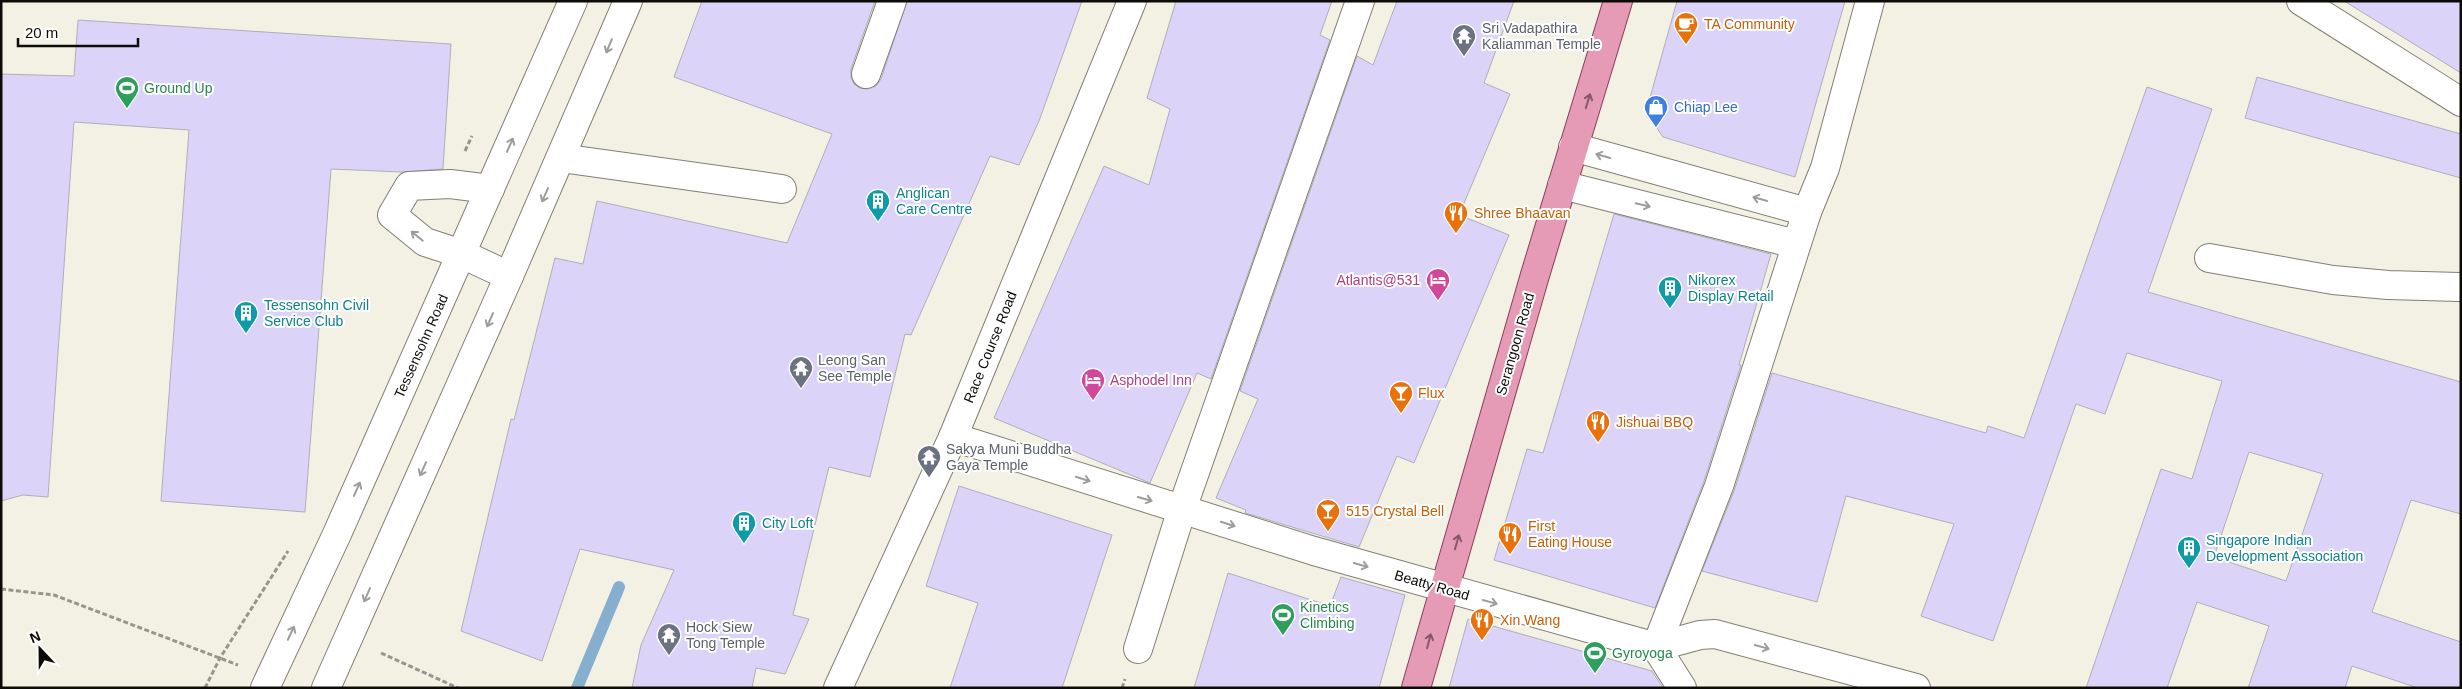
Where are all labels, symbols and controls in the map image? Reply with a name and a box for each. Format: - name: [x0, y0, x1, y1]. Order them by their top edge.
- cafe icon: TA Community: [1673, 11, 1699, 45]
- scale bar: [18, 15, 138, 47]
- place label: TA Community: [1704, 16, 1795, 32]
- place label: Sri Vadapathira Kaliamman Temple: [1482, 20, 1601, 52]
- temple icon: Sri Vadapathira Kaliamman Temple: [1451, 23, 1477, 57]
- text: 20 m: [25, 24, 58, 41]
- one-way arrow: [604, 38, 614, 53]
- sports icon: Ground Up: [114, 75, 140, 109]
- place label: Ground Up: [144, 80, 213, 96]
- one-way arrow: [1583, 93, 1593, 109]
- shop icon: Chiap Lee: [1643, 94, 1669, 128]
- place label: Chiap Lee: [1674, 99, 1738, 115]
- one-way arrow: [505, 138, 515, 153]
- one-way arrow: [1596, 150, 1612, 160]
- place label: Anglican Care Centre: [896, 185, 972, 217]
- one-way arrow: [539, 187, 549, 202]
- building icon: Anglican Care Centre: [865, 188, 891, 222]
- one-way arrow: [1752, 194, 1768, 204]
- restaurant icon: Shree Bhaavan: [1443, 200, 1469, 234]
- one-way arrow: [1635, 201, 1651, 210]
- place label: Shree Bhaavan: [1474, 205, 1571, 221]
- one-way arrow: [411, 230, 424, 241]
- hotel icon: Atlantis@531: [1425, 267, 1451, 301]
- place label: Atlantis@531: [1337, 272, 1420, 288]
- place label: Nikorex Display Retail: [1688, 272, 1774, 304]
- building icon: Nikorex Display Retail: [1657, 275, 1683, 309]
- street label: Race Course Road: [960, 289, 1020, 405]
- street label: Serangoon Road: [1493, 291, 1537, 397]
- street label: Tessensohn Road: [391, 292, 451, 400]
- place label: Tessensohn Civil Service Club: [264, 297, 369, 329]
- building icon: Tessensohn Civil Service Club: [233, 300, 259, 334]
- one-way arrow: [484, 312, 494, 327]
- place label: Leong San See Temple: [818, 352, 892, 384]
- temple icon: Leong San See Temple: [788, 355, 814, 389]
- hotel icon: Asphodel Inn: [1080, 367, 1106, 401]
- place label: Asphodel Inn: [1110, 372, 1192, 388]
- bar icon: Flux: [1388, 380, 1414, 414]
- place label: Flux: [1418, 385, 1444, 401]
- restaurant icon: Jishuai BBQ: [1585, 409, 1611, 443]
- place label: Jishuai BBQ: [1616, 414, 1693, 430]
- place label: Sakya Muni Buddha Gaya Temple: [946, 441, 1072, 473]
- temple icon: Sakya Muni Buddha Gaya Temple: [916, 444, 942, 478]
- one-way arrow: [418, 461, 428, 476]
- one-way arrow: [1074, 475, 1090, 485]
- one-way arrow: [353, 482, 362, 497]
- one-way arrow: [1137, 494, 1153, 504]
- bar icon: 515 Crystal Bell: [1315, 498, 1341, 532]
- place label: 515 Crystal Bell: [1346, 503, 1444, 519]
- building icon: City Loft: [731, 510, 757, 544]
- place label: City Loft: [762, 515, 813, 531]
- place label: First Eating House: [1528, 518, 1612, 550]
- one-way arrow: [1220, 520, 1236, 529]
- restaurant icon: First Eating House: [1497, 521, 1523, 555]
- place label: Singapore Indian Development Association: [2206, 532, 2363, 564]
- one-way arrow: [1452, 535, 1462, 551]
- building icon: Singapore Indian Development Association: [2176, 535, 2202, 569]
- one-way arrow: [1352, 560, 1368, 570]
- street label: Beatty Road: [1393, 567, 1471, 603]
- one-way arrow: [362, 587, 372, 602]
- one-way arrow: [1481, 598, 1497, 607]
- place label: Kinetics Climbing: [1300, 599, 1354, 631]
- sports icon: Kinetics Climbing: [1270, 602, 1296, 636]
- restaurant icon: Xin Wang: [1469, 607, 1495, 641]
- place label: Xin Wang: [1500, 612, 1560, 628]
- place label: Hock Siew Tong Temple: [686, 619, 765, 651]
- temple icon: Hock Siew Tong Temple: [656, 622, 682, 656]
- north arrow: [15, 624, 65, 674]
- one-way arrow: [286, 626, 296, 641]
- text: N: [27, 628, 43, 646]
- one-way arrow: [1424, 633, 1434, 649]
- sports icon: Gyroyoga: [1582, 640, 1608, 674]
- one-way arrow: [1753, 643, 1769, 652]
- place label: Gyroyoga: [1612, 645, 1673, 661]

